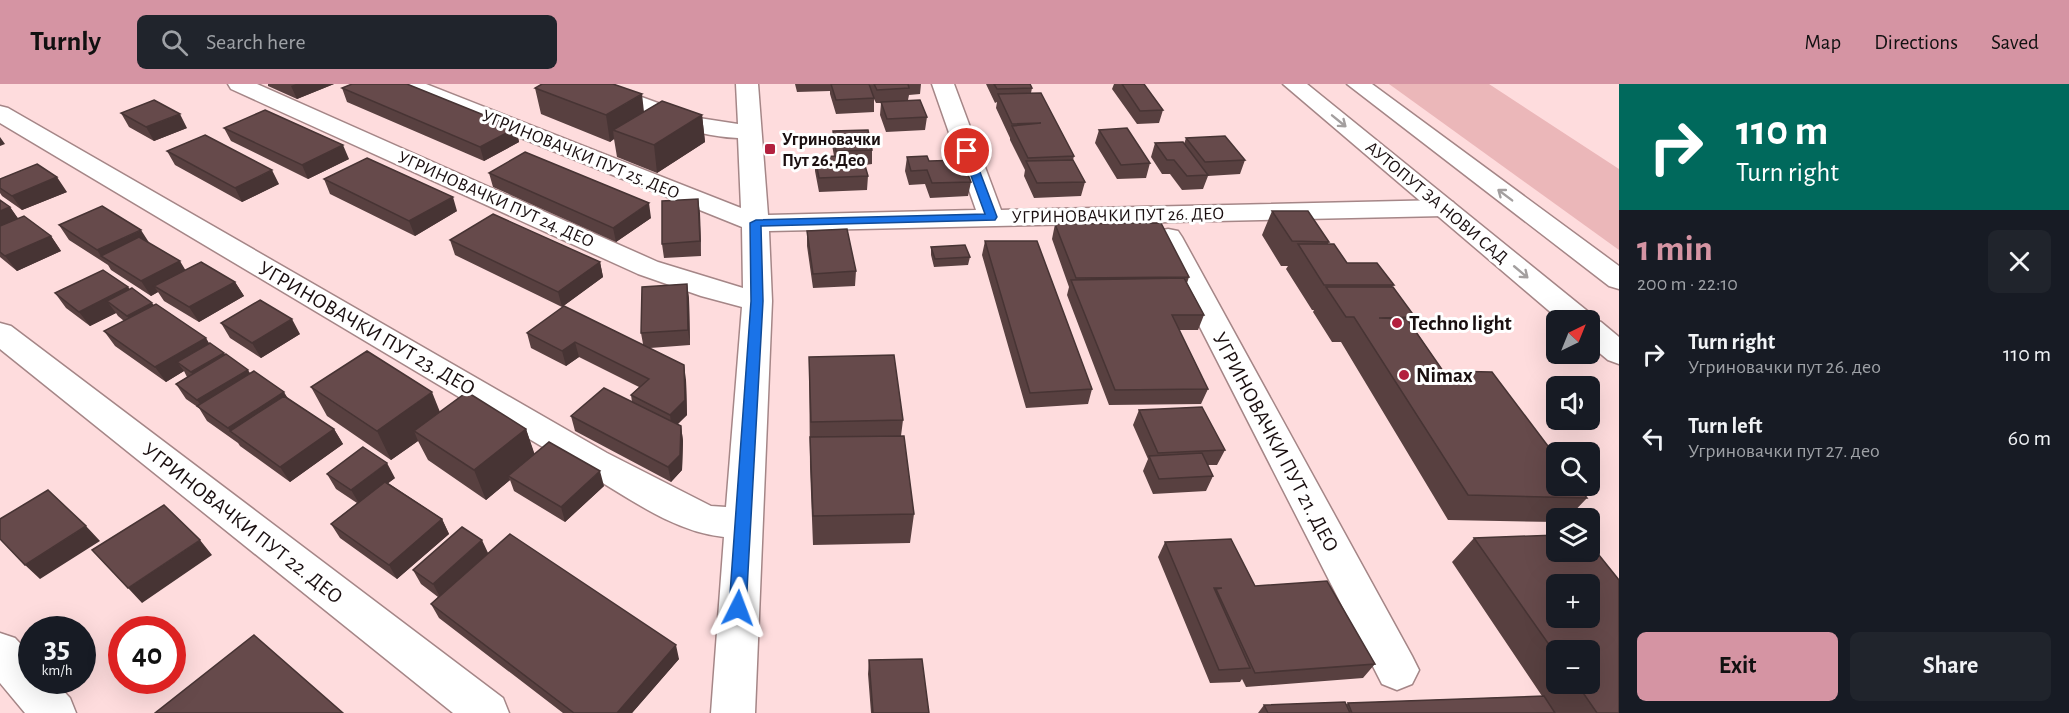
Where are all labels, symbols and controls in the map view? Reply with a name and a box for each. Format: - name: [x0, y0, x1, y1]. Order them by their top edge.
- search box: [137, 15, 557, 69]
- icon: search: [158, 26, 191, 59]
- text: Turnly: [30, 28, 101, 56]
- text: Search here: [206, 31, 306, 53]
- text: Map: [1805, 32, 1841, 53]
- text: Directions: [1874, 32, 1958, 53]
- text: Saved: [1991, 32, 2039, 53]
- street label: УГРИНОВАЧКИ ПУТ 25. ДЕО: [479, 107, 682, 203]
- icon: right: [1637, 108, 1715, 186]
- text: 110 m: [1736, 110, 1828, 152]
- one-way arrow: [1331, 114, 1346, 128]
- pin: [941, 125, 992, 176]
- place label: Угриновачки Пут 26. Део: [782, 131, 881, 170]
- icon: arrive: [950, 134, 983, 167]
- street label: АУТОПУТ ЗА НОВИ САД: [1362, 138, 1511, 267]
- marker: Угриновачки Пут 26. Део: [763, 142, 777, 156]
- street label: УГРИНОВАЧКИ ПУТ 24. ДЕО: [395, 148, 596, 251]
- text: Turn right: [1736, 159, 1839, 186]
- one-way arrow: [1498, 188, 1514, 201]
- street label: УГРИНОВАЧКИ ПУТ 26. ДЕО: [1012, 205, 1224, 227]
- button: close: [1988, 230, 2051, 293]
- text: 1 min: [1637, 231, 1713, 267]
- street label: УГРИНОВАЧКИ ПУТ 23. ДЕО: [255, 258, 479, 399]
- one-way arrow: [1513, 265, 1529, 278]
- text: 200 m · 22:10: [1637, 274, 1738, 294]
- north arrow: [1546, 310, 1600, 364]
- map controls: [1546, 310, 1600, 694]
- place label: Techno light: [1409, 313, 1512, 334]
- marker: Techno light: [1390, 316, 1404, 330]
- street label: УГРИНОВАЧКИ ПУТ 21. ДЕО: [1209, 329, 1342, 555]
- text: Turn right: [1688, 331, 1775, 353]
- icon: right: [1637, 338, 1670, 371]
- text: 110 m: [2003, 343, 2051, 365]
- text: Угриновачки пут 26. део: [1688, 357, 1881, 377]
- place label: Nimax: [1416, 365, 1473, 386]
- marker: Nimax: [1397, 368, 1411, 382]
- button: sound: [1546, 376, 1600, 430]
- text: Turn left: [1688, 415, 1762, 437]
- icon: left: [1637, 422, 1670, 455]
- text: 60 m: [2008, 427, 2051, 449]
- street label: УГРИНОВАЧКИ ПУТ 22. ДЕО: [139, 439, 347, 608]
- text: Угриновачки пут 27. део: [1688, 441, 1880, 461]
- button: search: [1546, 442, 1600, 496]
- button: layers: [1546, 508, 1600, 562]
- button: +: [1546, 574, 1600, 628]
- position arrow: [706, 576, 770, 640]
- speed limit sign: 40: [108, 616, 186, 694]
- button: Exit: [1637, 632, 1838, 701]
- button: Share: [1850, 632, 2051, 701]
- text: 35: [44, 633, 70, 663]
- button: −: [1546, 640, 1600, 694]
- text: km/h: [42, 663, 72, 678]

